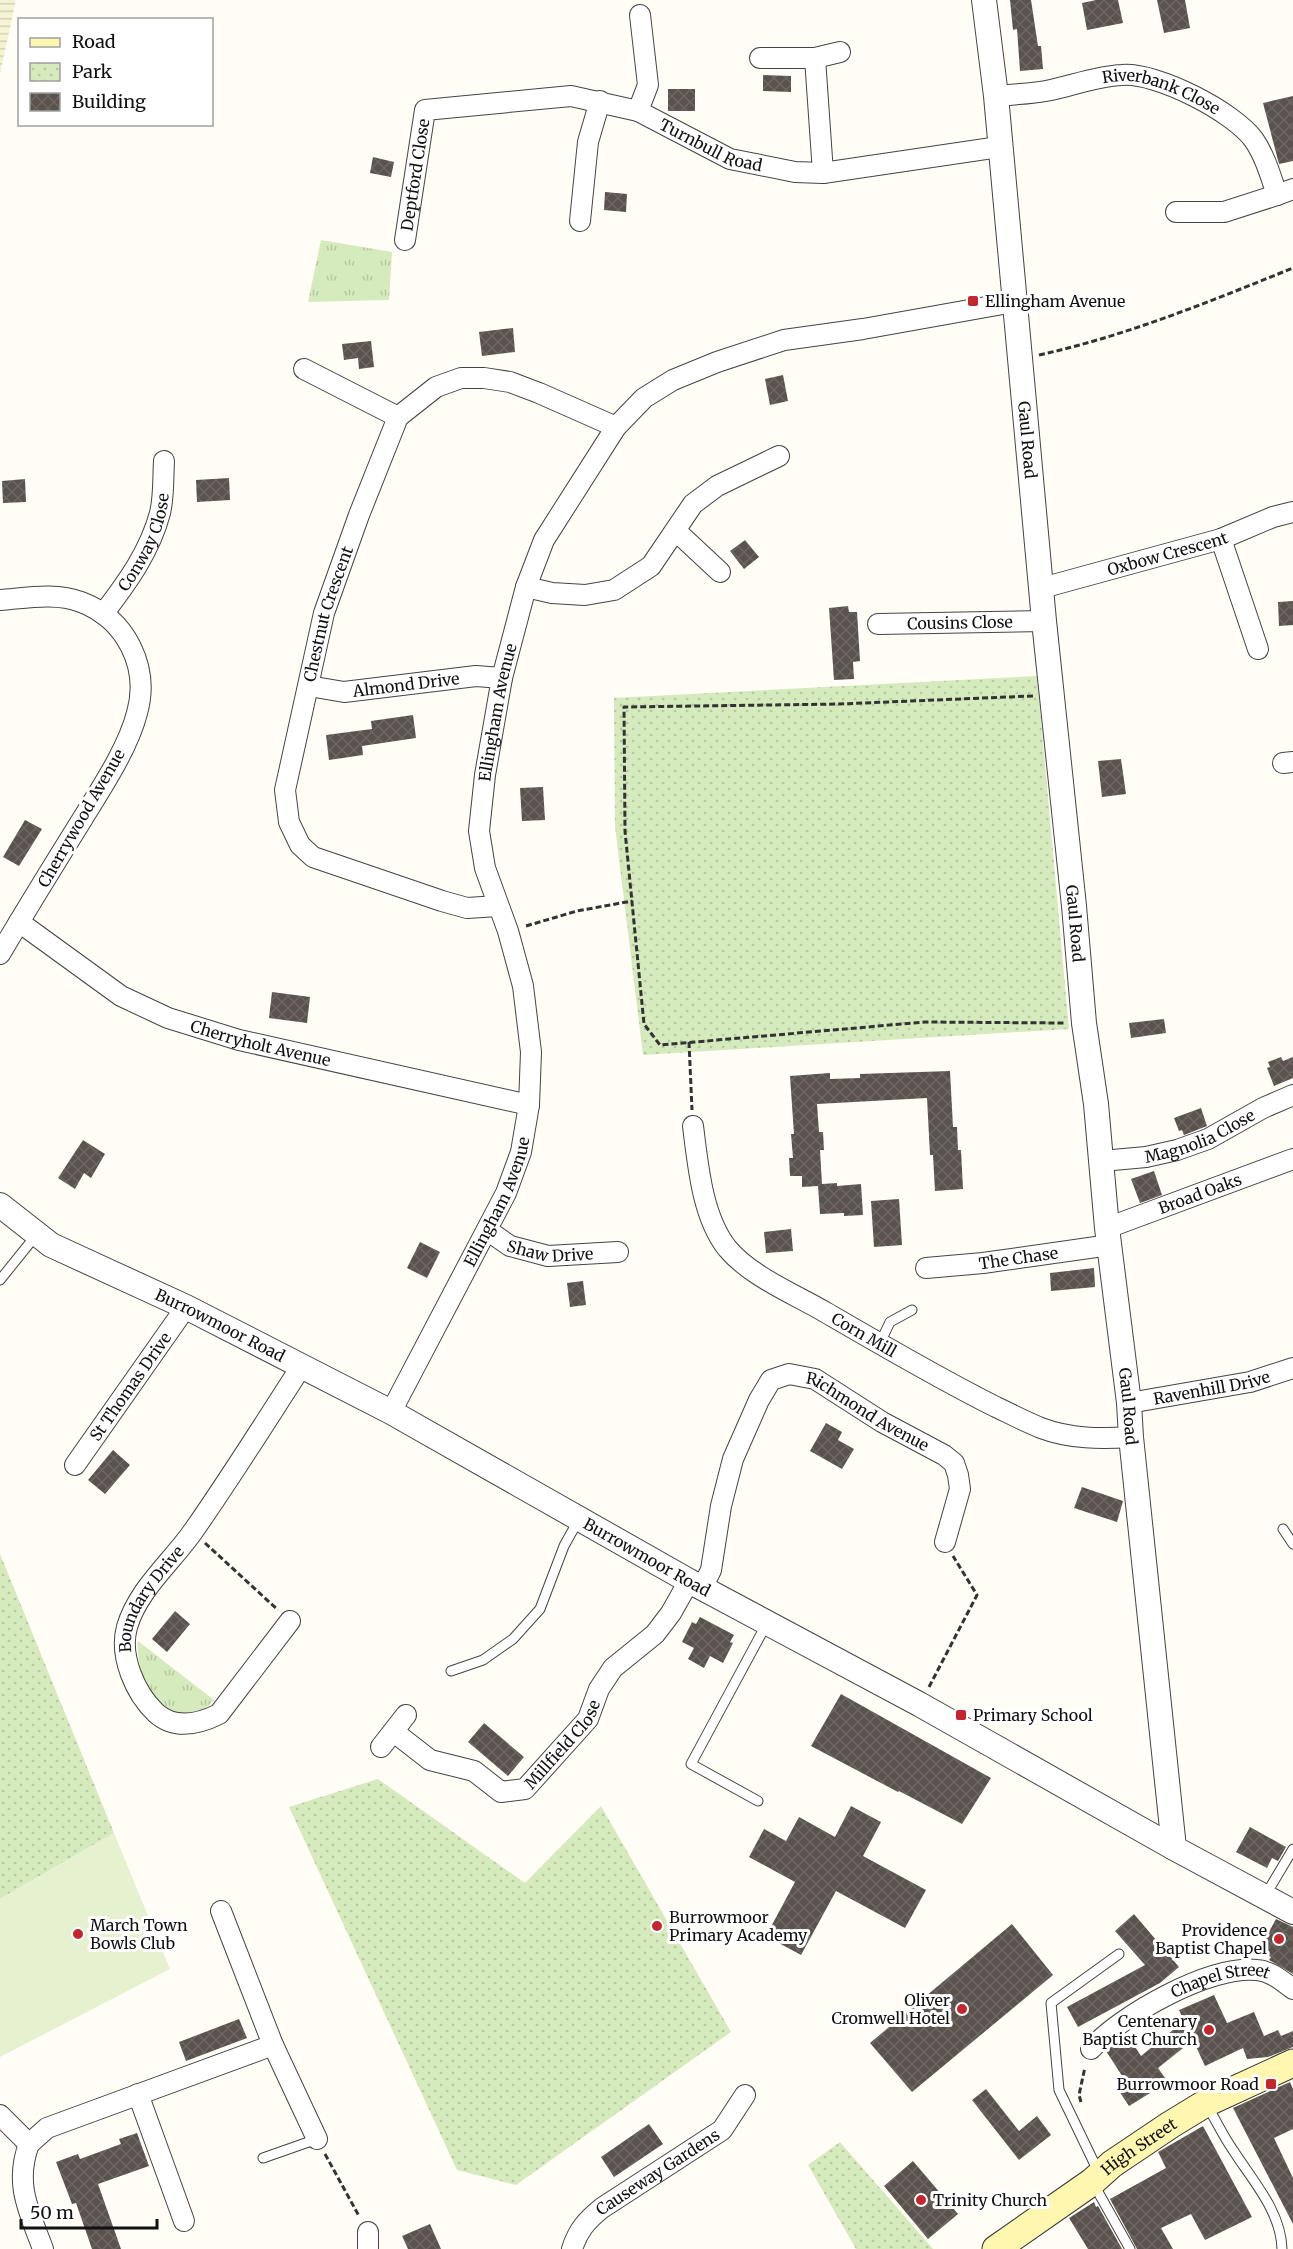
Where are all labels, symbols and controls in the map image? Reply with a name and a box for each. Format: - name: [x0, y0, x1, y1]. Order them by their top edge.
- legend: [18, 18, 213, 126]
- text: Road: [72, 30, 116, 53]
- text: Park: [72, 60, 113, 83]
- street label: Riverbank Close: [1100, 65, 1224, 119]
- text: Building: [72, 90, 146, 113]
- street label: Turnbull Road: [656, 114, 765, 175]
- street label: Deptford Close: [397, 117, 434, 232]
- place label: Ellingham Avenue: [985, 291, 1125, 311]
- marker: Ellingham Avenue: [966, 294, 980, 308]
- street label: Gaul Road: [1014, 400, 1041, 480]
- street label: Conway Close: [113, 492, 173, 595]
- street label: Oxbow Crescent: [1105, 527, 1231, 580]
- street label: Chestnut Crescent: [299, 543, 357, 684]
- street label: Cousins Close: [907, 612, 1013, 633]
- street label: Ellingham Avenue: [474, 641, 521, 782]
- street label: Almond Drive: [351, 668, 461, 701]
- street label: Cherrywood Avenue: [33, 745, 129, 891]
- street label: Gaul Road: [1062, 884, 1089, 963]
- street label: Cherryholt Avenue: [188, 1016, 333, 1070]
- street label: Magnolia Close: [1143, 1105, 1258, 1167]
- street label: Ellingham Avenue: [459, 1135, 533, 1270]
- street label: Broad Oaks: [1155, 1169, 1244, 1218]
- street label: Shaw Drive: [505, 1236, 594, 1266]
- street label: The Chase: [977, 1242, 1059, 1273]
- street label: Burrowmoor Road: [152, 1284, 289, 1366]
- street label: Corn Mill: [828, 1308, 900, 1361]
- street label: St Thomas Drive: [85, 1328, 175, 1445]
- street label: Ravenhill Drive: [1152, 1366, 1273, 1409]
- street label: Gaul Road: [1115, 1367, 1142, 1446]
- street label: Richmond Avenue: [805, 1368, 932, 1455]
- street label: Burrowmoor Road: [580, 1513, 714, 1601]
- street label: Boundary Drive: [115, 1542, 188, 1653]
- street label: Millfield Close: [520, 1697, 604, 1793]
- place label: Primary School: [973, 1705, 1093, 1725]
- marker: Primary School: [954, 1708, 968, 1722]
- place label: Burrowmoor Primary Academy: [669, 1907, 808, 1945]
- place label: March Town Bowls Club: [90, 1915, 188, 1953]
- marker: Burrowmoor Primary Academy: [650, 1919, 664, 1933]
- place label: Providence Baptist Chapel: [1155, 1920, 1267, 1958]
- marker: March Town Bowls Club: [71, 1927, 85, 1941]
- marker: Providence Baptist Chapel: [1272, 1932, 1286, 1946]
- street label: Chapel Street: [1167, 1960, 1274, 2002]
- place label: Oliver Cromwell Hotel: [831, 1990, 950, 2028]
- marker: Oliver Cromwell Hotel: [955, 2002, 969, 2016]
- place label: Centenary Baptist Church: [1082, 2011, 1198, 2049]
- marker: Centenary Baptist Church: [1202, 2023, 1216, 2037]
- place label: Burrowmoor Road: [1117, 2074, 1259, 2094]
- marker: Burrowmoor Road: [1264, 2077, 1278, 2091]
- street label: High Street: [1097, 2113, 1181, 2179]
- street label: Causeway Gardens: [591, 2124, 723, 2219]
- place label: Trinity Church: [933, 2190, 1048, 2210]
- scale bar: [21, 2192, 158, 2230]
- marker: Trinity Church: [914, 2193, 928, 2207]
- text: 50 m: [30, 2201, 74, 2224]

